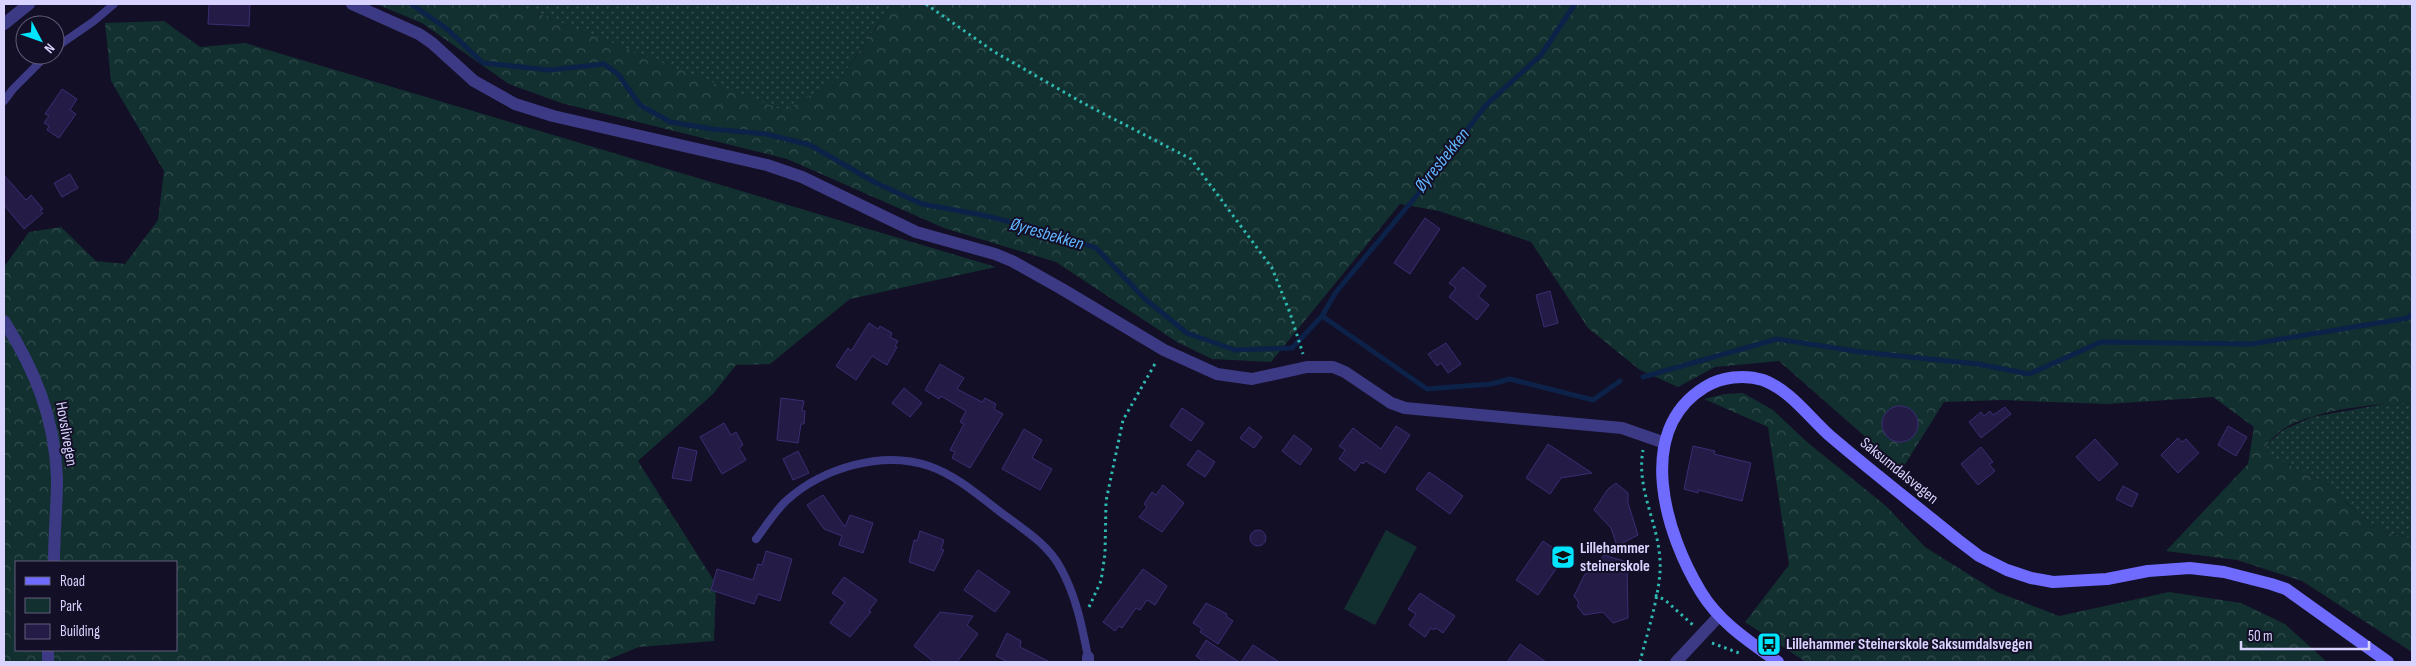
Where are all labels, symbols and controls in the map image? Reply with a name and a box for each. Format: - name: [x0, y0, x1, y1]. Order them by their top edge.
- north arrow: [15, 15, 65, 65]
- text: N: [41, 40, 58, 57]
- water label: Øyresbekken: [1410, 124, 1474, 196]
- water label: Øyresbekken: [1008, 213, 1087, 255]
- street label: Hovslivegen: [51, 400, 81, 468]
- street label: Saksumdalsvegen: [1856, 434, 1942, 508]
- place label: Lillehammer steinerskole: [1580, 539, 1650, 576]
- school or university icon: Lillehammer steinerskole: [1550, 544, 1576, 570]
- legend: [15, 561, 178, 651]
- text: Road: [60, 572, 85, 591]
- text: Park: [60, 597, 82, 616]
- scale bar: [2241, 618, 2368, 650]
- text: Building: [60, 622, 100, 641]
- text: 50 m: [2248, 627, 2273, 646]
- bus stop icon: Lillehammer Steinerskole Saksumdalsvegen: [1756, 631, 1782, 657]
- place label: Lillehammer Steinerskole Saksumdalsvegen: [1786, 635, 2032, 654]

